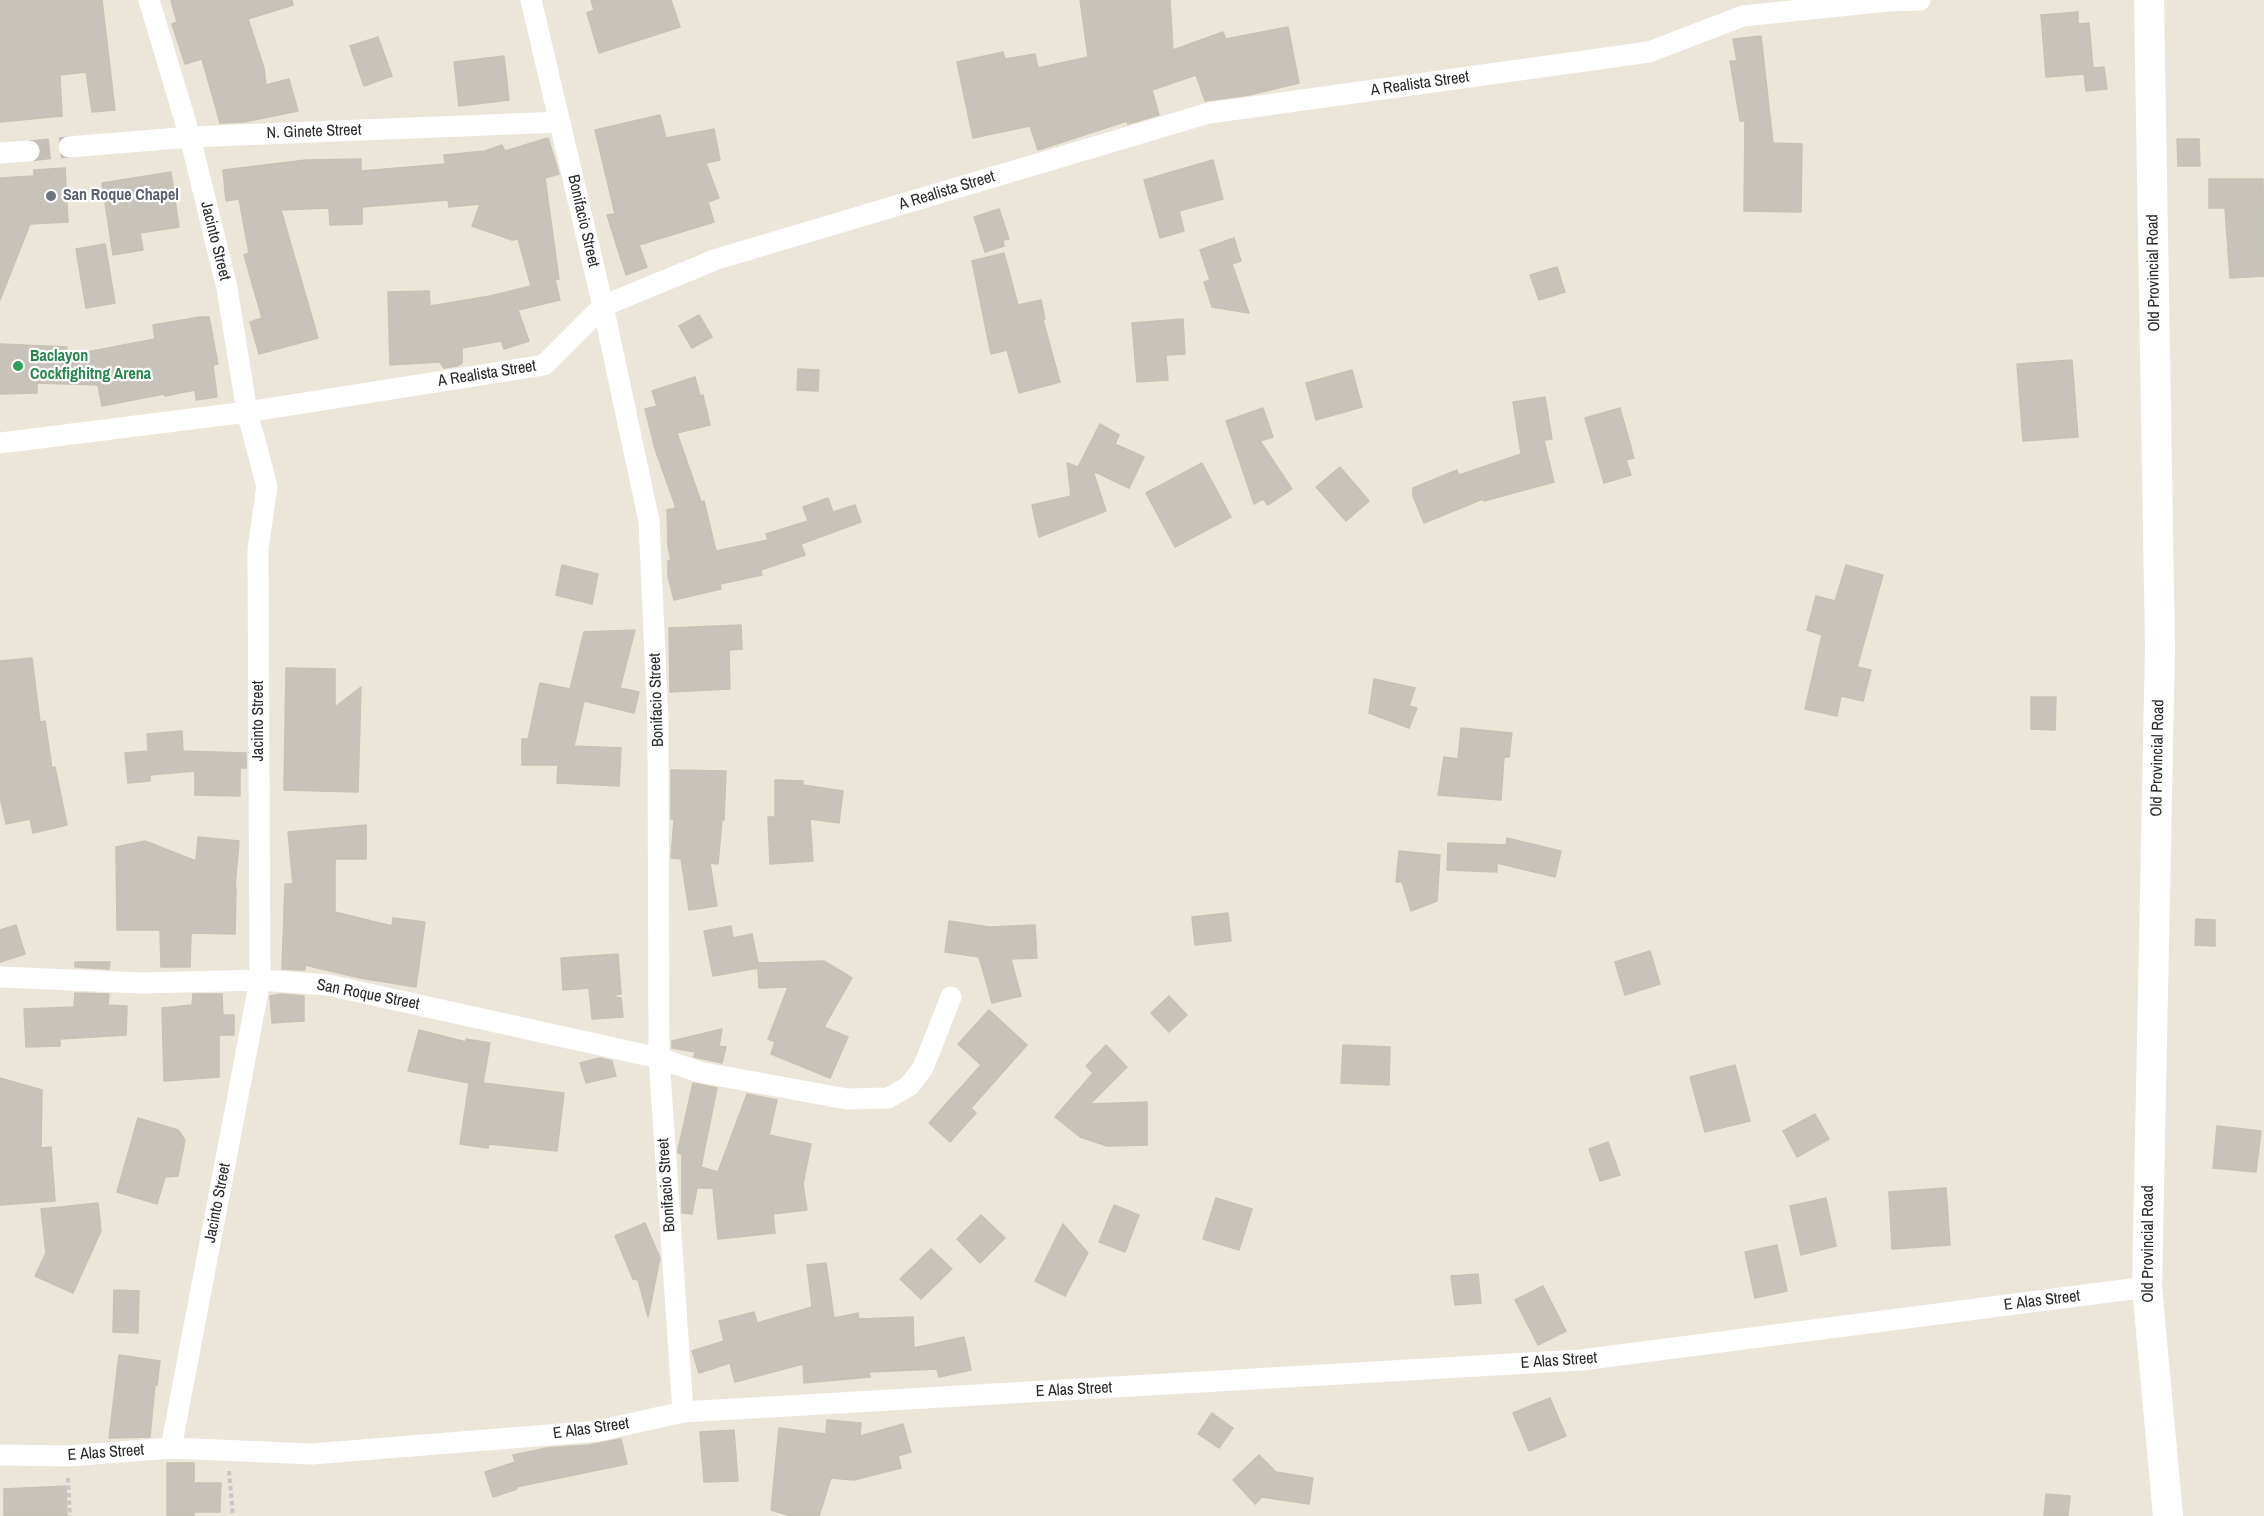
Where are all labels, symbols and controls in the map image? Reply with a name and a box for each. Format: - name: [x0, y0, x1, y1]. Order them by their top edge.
- street label: A Realista Street: [1370, 68, 1470, 100]
- street label: N. Ginete Street: [266, 121, 362, 143]
- street label: A Realista Street: [897, 167, 997, 215]
- street label: Bonifacio Street: [563, 173, 603, 269]
- place label: San Roque Chapel: [63, 186, 179, 206]
- marker: San Roque Chapel: [44, 189, 58, 203]
- street label: Jacinto Street: [196, 199, 234, 283]
- street label: Old Provincial Road: [2143, 214, 2165, 332]
- place label: Baclayon Cockfighitng Arena: [30, 347, 151, 385]
- street label: A Realista Street: [437, 357, 537, 391]
- marker: Baclayon Cockfighitng Arena: [11, 359, 25, 373]
- street label: Bonifacio Street: [646, 653, 668, 747]
- street label: Jacinto Street: [249, 681, 269, 761]
- street label: Old Provincial Road: [2147, 699, 2169, 817]
- street label: San Roque Street: [315, 976, 421, 1014]
- street label: Bonifacio Street: [654, 1137, 680, 1233]
- street label: Jacinto Street: [201, 1161, 235, 1245]
- street label: Old Provincial Road: [2139, 1185, 2159, 1303]
- street label: E Alas Street: [2003, 1287, 2081, 1315]
- street label: E Alas Street: [1520, 1349, 1598, 1373]
- street label: E Alas Street: [1035, 1378, 1113, 1402]
- street label: E Alas Street: [552, 1414, 630, 1444]
- street label: E Alas Street: [67, 1441, 145, 1465]

